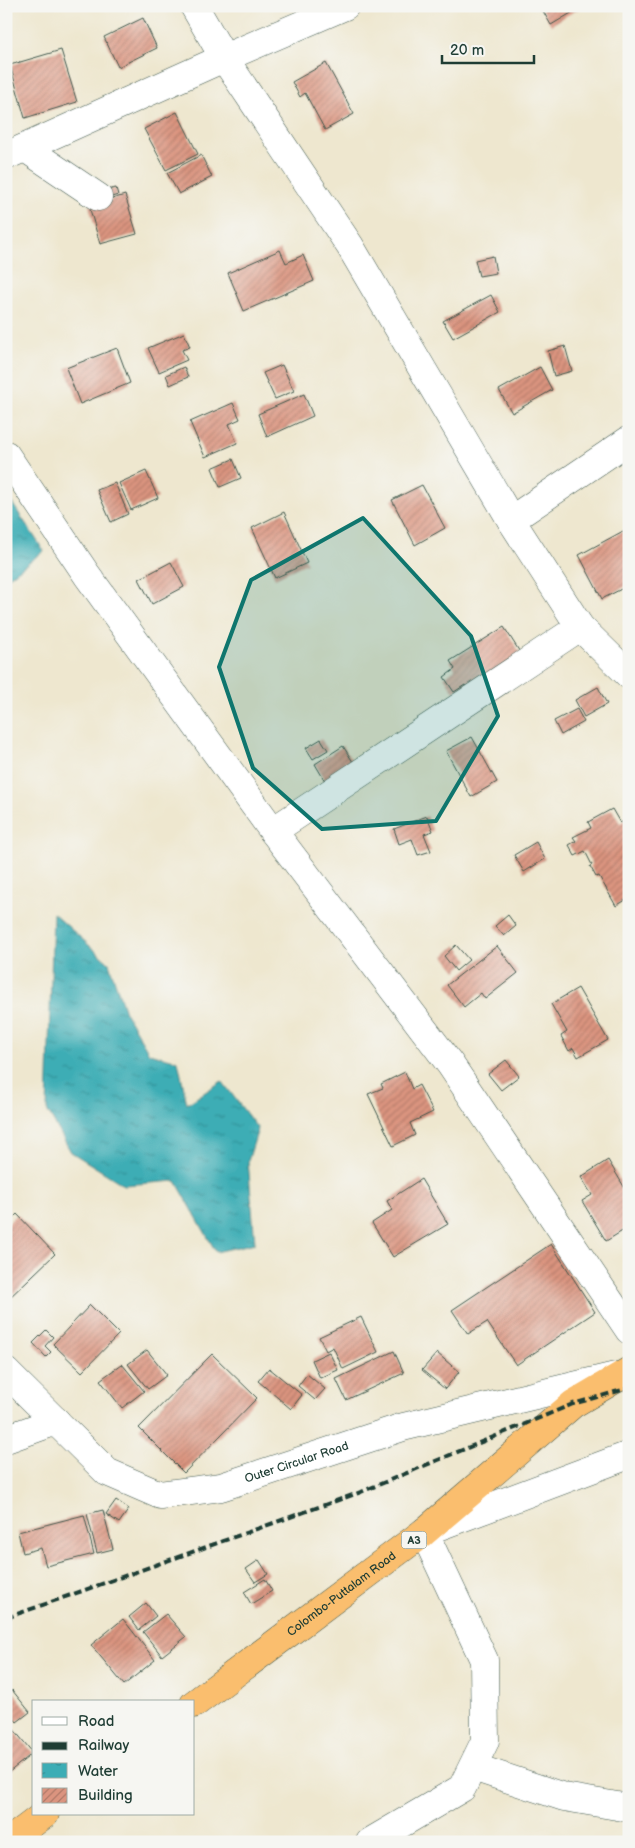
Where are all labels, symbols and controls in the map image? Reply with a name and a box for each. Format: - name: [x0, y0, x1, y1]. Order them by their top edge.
- scale bar: [442, 32, 535, 64]
- text: 20 m: [450, 41, 484, 60]
- street label: Outer Circular Road: [243, 1438, 351, 1487]
- road number: A3: [402, 1532, 426, 1548]
- street label: Colombo-Puttalam Road: [284, 1548, 399, 1640]
- legend: [32, 1700, 195, 1816]
- text: Road: [78, 1712, 114, 1731]
- text: Railway: [78, 1736, 129, 1755]
- text: Water: [78, 1762, 118, 1781]
- text: Building: [78, 1786, 133, 1805]

